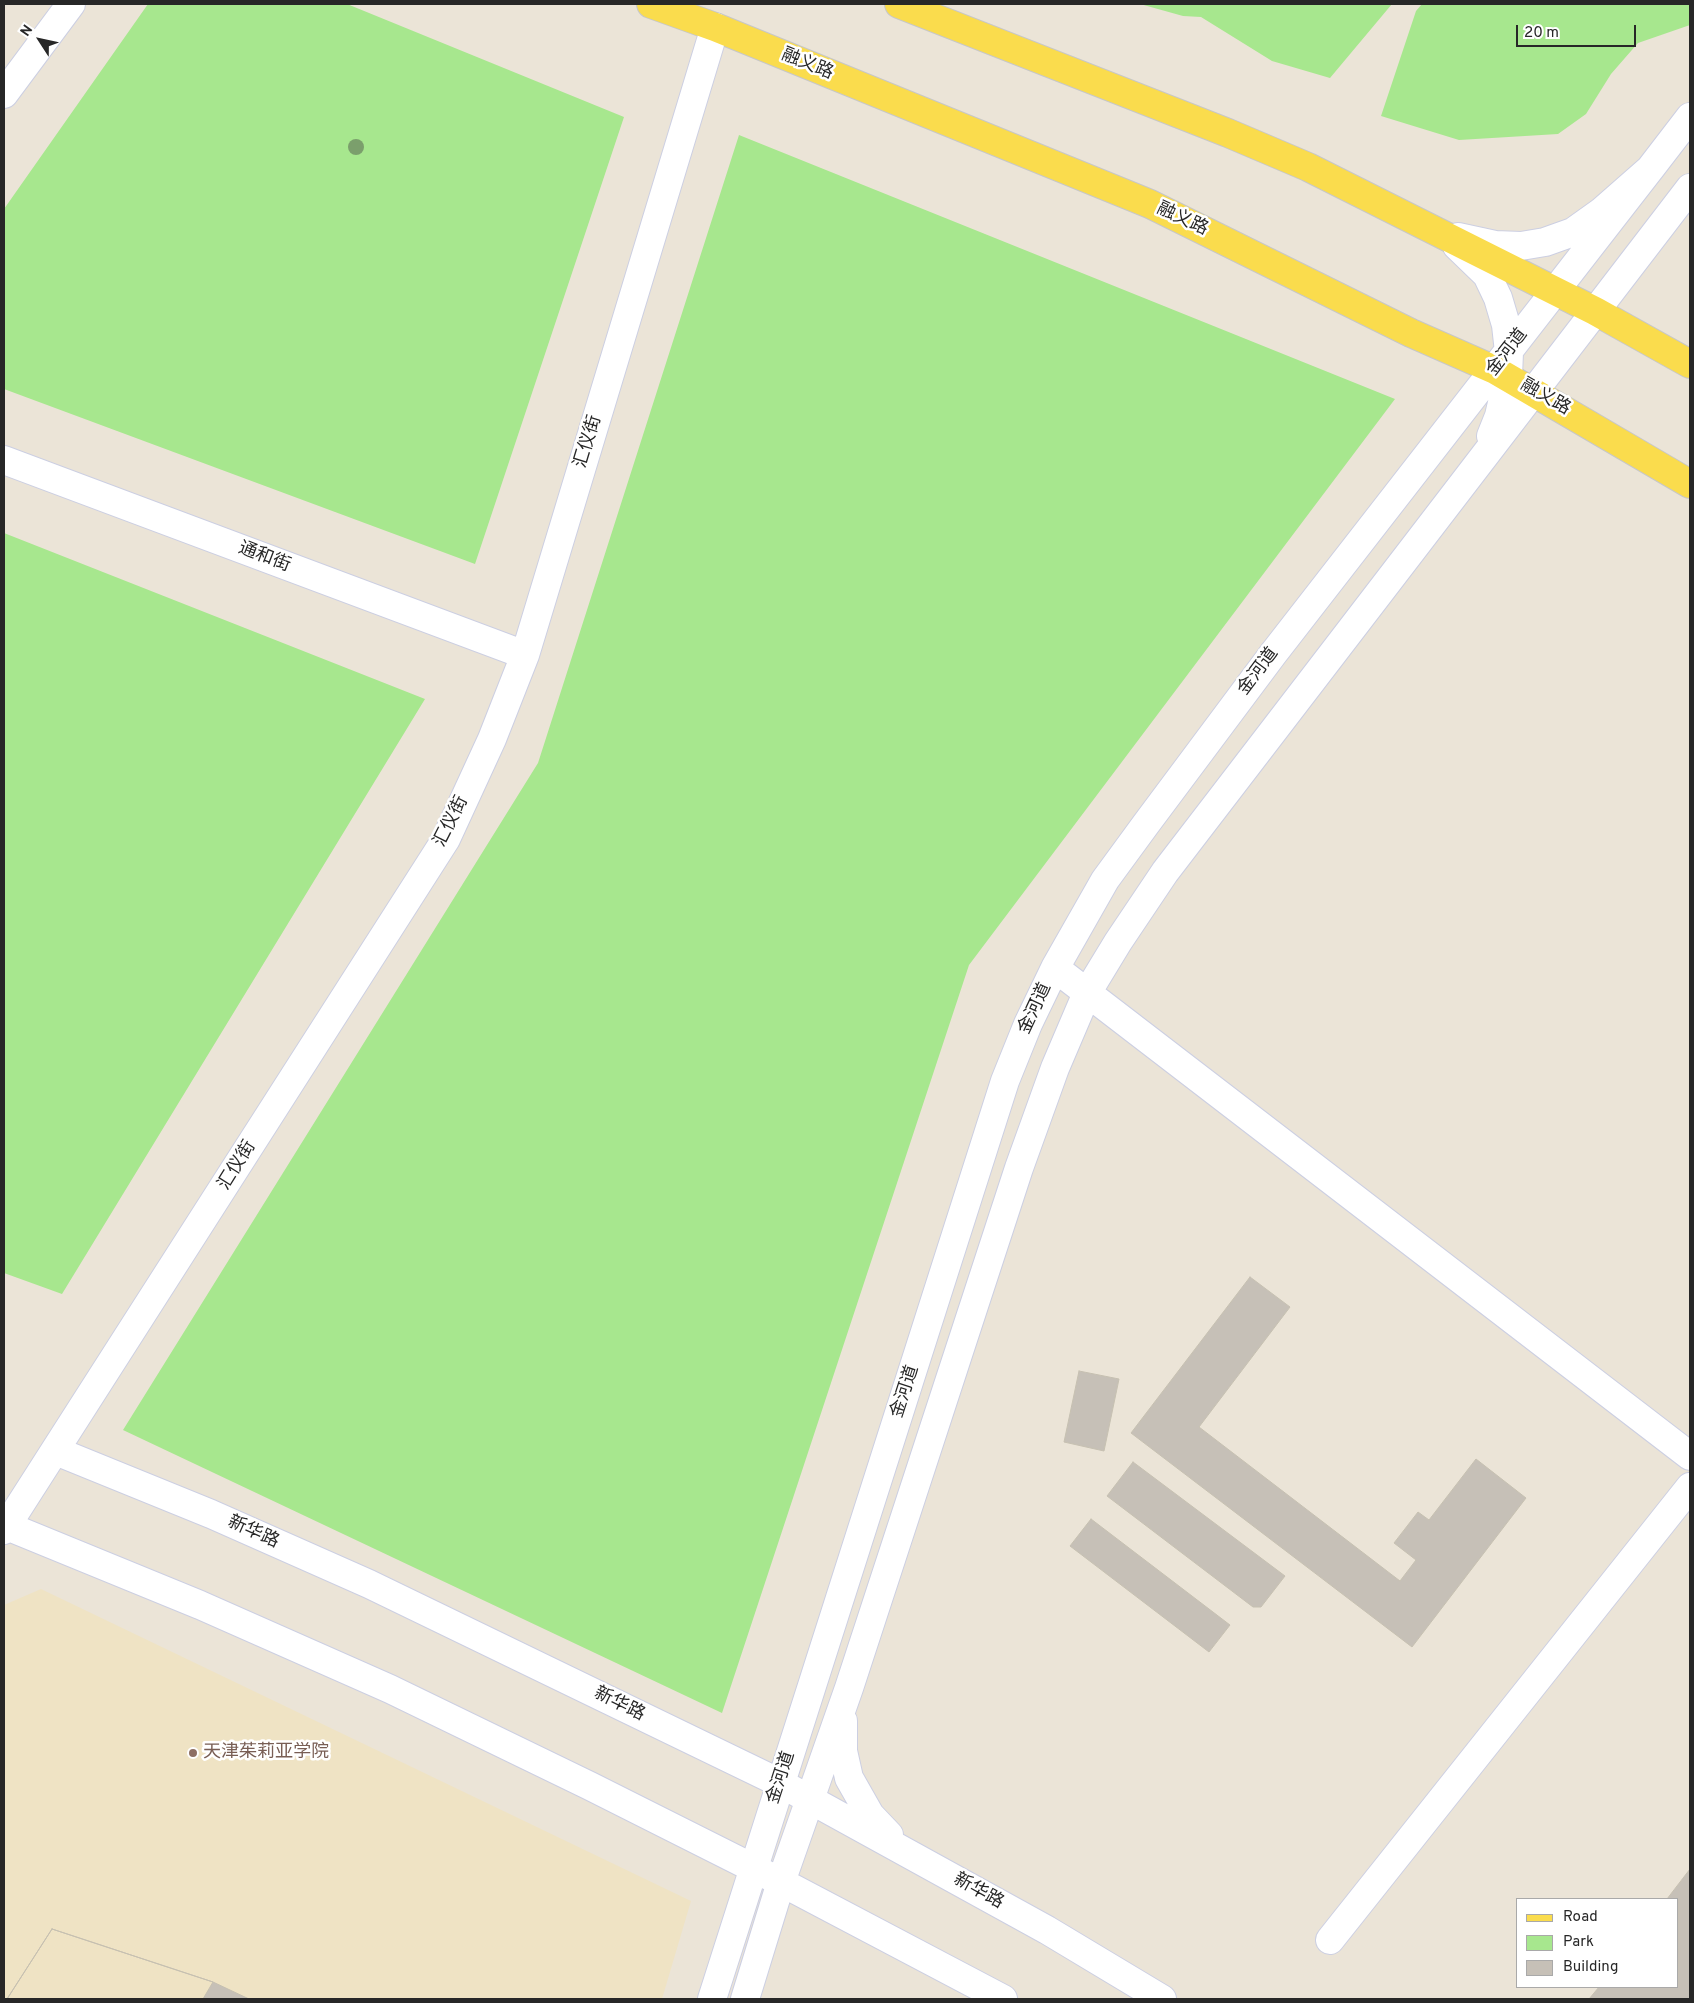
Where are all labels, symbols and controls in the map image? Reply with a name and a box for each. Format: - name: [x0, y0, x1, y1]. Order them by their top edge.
- north arrow: [15, 15, 65, 65]
- scale bar: [1519, 15, 1639, 47]
- text: N: [17, 22, 37, 40]
- text: 20 m: [1524, 24, 1559, 43]
- street label: 融义路: [778, 45, 836, 85]
- street label: 融义路: [1153, 199, 1211, 241]
- street label: 金河道: [1483, 325, 1533, 381]
- street label: 融义路: [1516, 375, 1574, 421]
- street label: 汇仪街: [571, 413, 607, 471]
- street label: 通和街: [235, 538, 293, 578]
- street label: 金河道: [1234, 644, 1284, 700]
- street label: 汇仪街: [430, 793, 474, 851]
- street label: 金河道: [1015, 980, 1057, 1038]
- street label: 汇仪街: [215, 1137, 261, 1195]
- street label: 金河道: [887, 1363, 925, 1421]
- street label: 新华路: [224, 1512, 282, 1554]
- street label: 新华路: [590, 1683, 648, 1727]
- place label: 天津茱莉亚学院: [203, 1742, 329, 1764]
- marker: 天津茱莉亚学院: [187, 1747, 199, 1759]
- street label: 金河道: [763, 1749, 801, 1807]
- street label: 新华路: [949, 1869, 1007, 1915]
- legend: [1516, 1898, 1679, 1988]
- text: Road: [1563, 1908, 1598, 1927]
- text: Park: [1563, 1933, 1594, 1952]
- text: Building: [1563, 1958, 1618, 1977]

